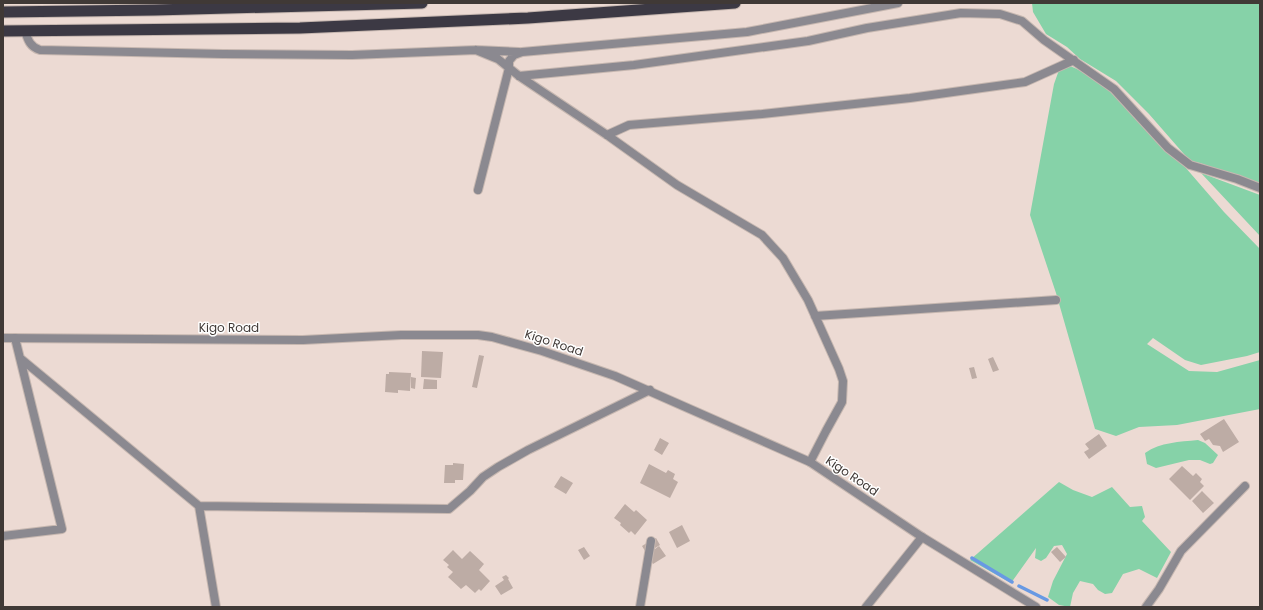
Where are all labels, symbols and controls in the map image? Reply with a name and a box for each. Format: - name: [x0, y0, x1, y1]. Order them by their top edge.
- street label: Kigo Road: [199, 319, 259, 336]
- street label: Kigo Road: [523, 325, 585, 360]
- street label: Kigo Road: [823, 452, 882, 500]

